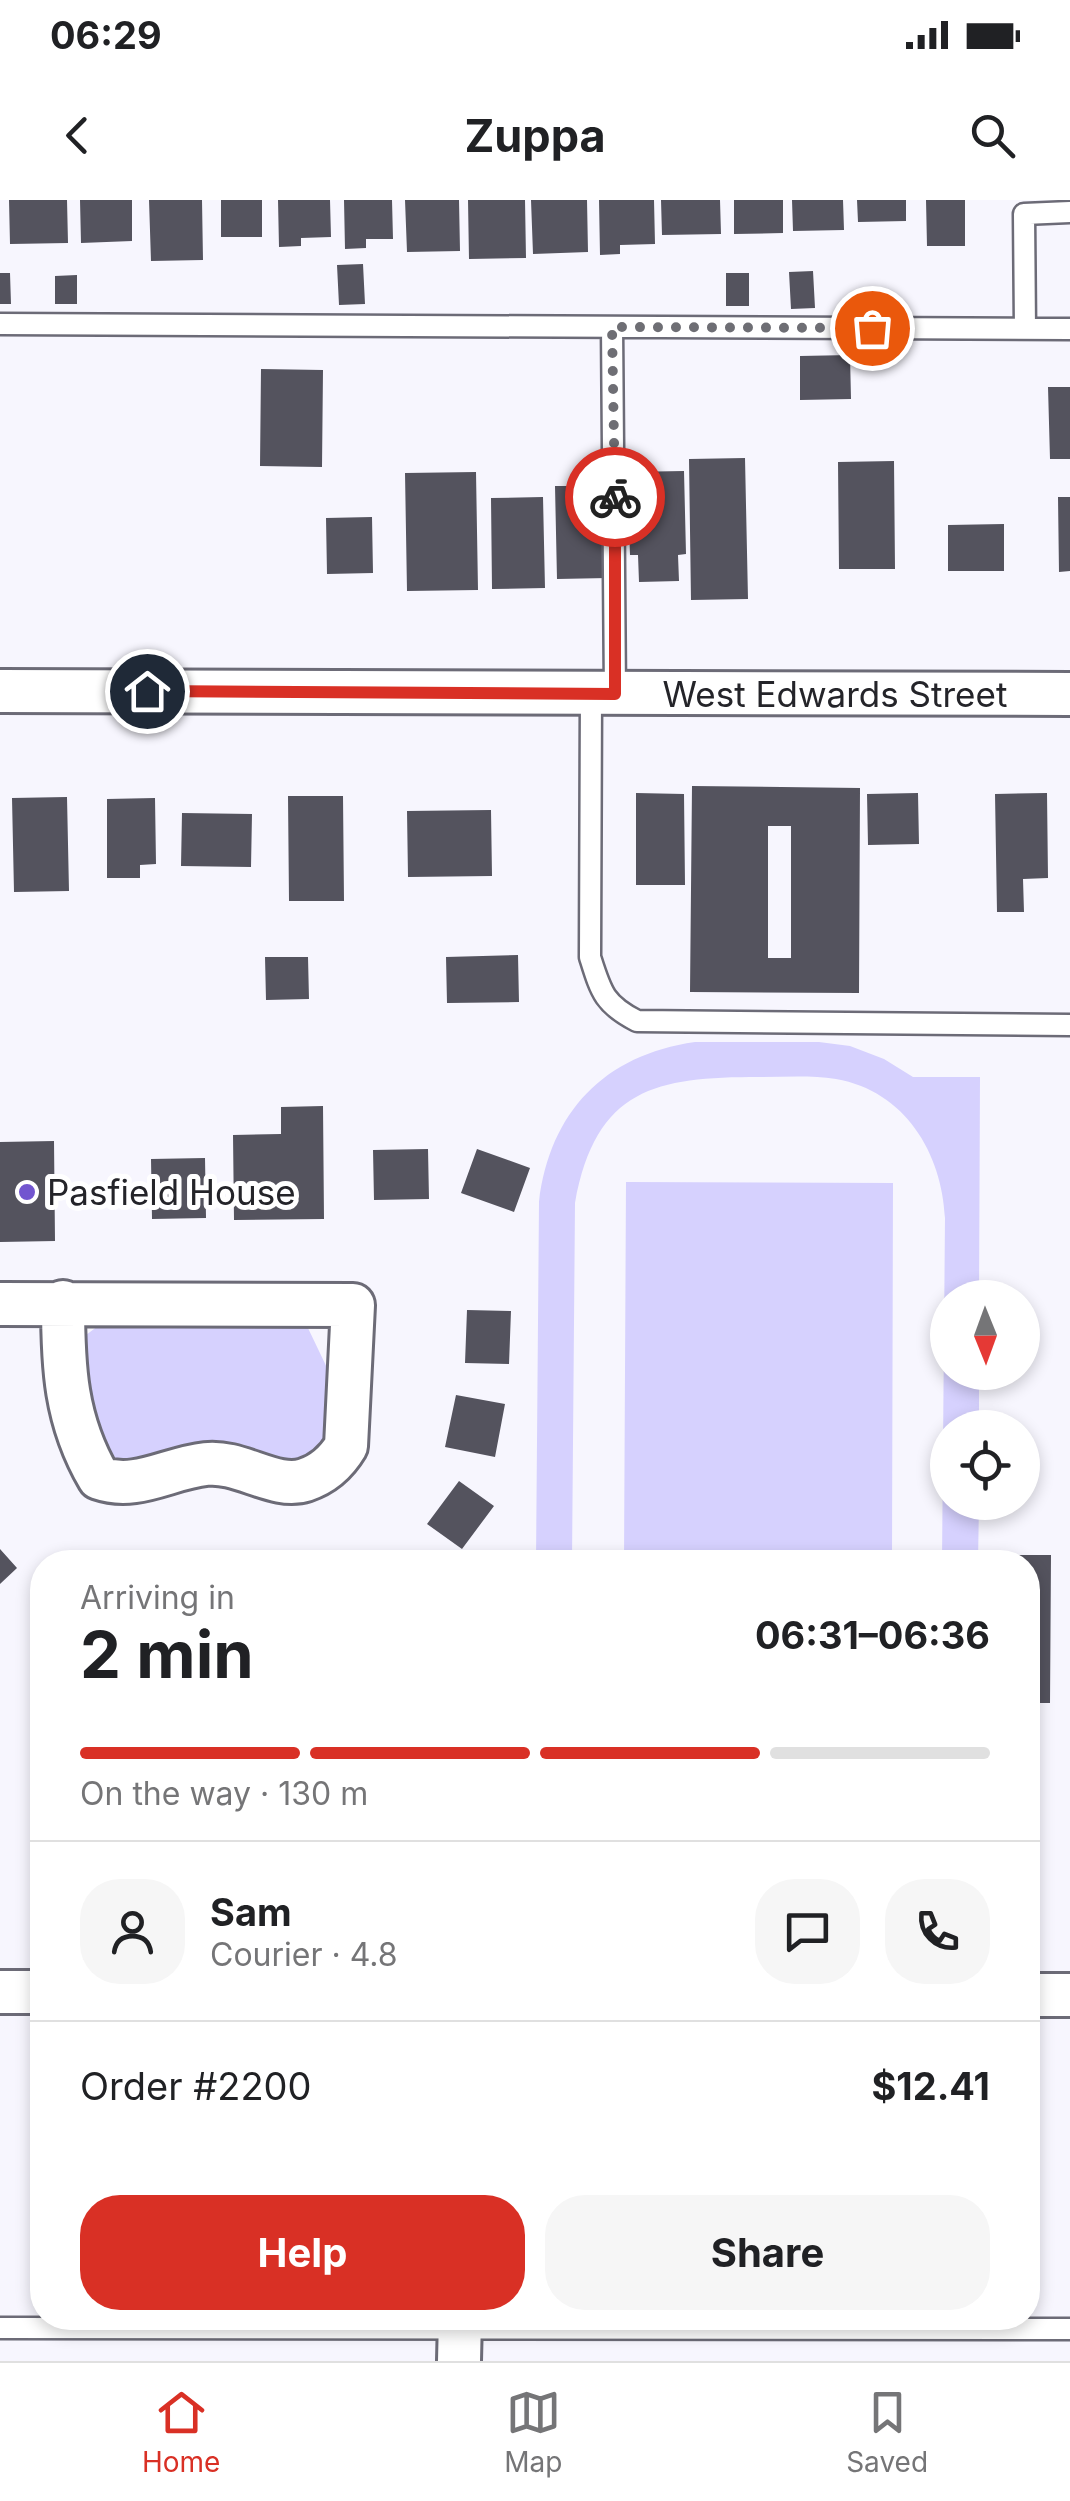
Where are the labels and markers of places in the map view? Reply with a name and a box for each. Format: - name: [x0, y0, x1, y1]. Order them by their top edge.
- pin: [830, 286, 915, 371]
- pin: [105, 649, 190, 734]
- place label: Pasfield House: [47, 1171, 296, 1213]
- marker: Pasfield House: [16, 1181, 38, 1203]

